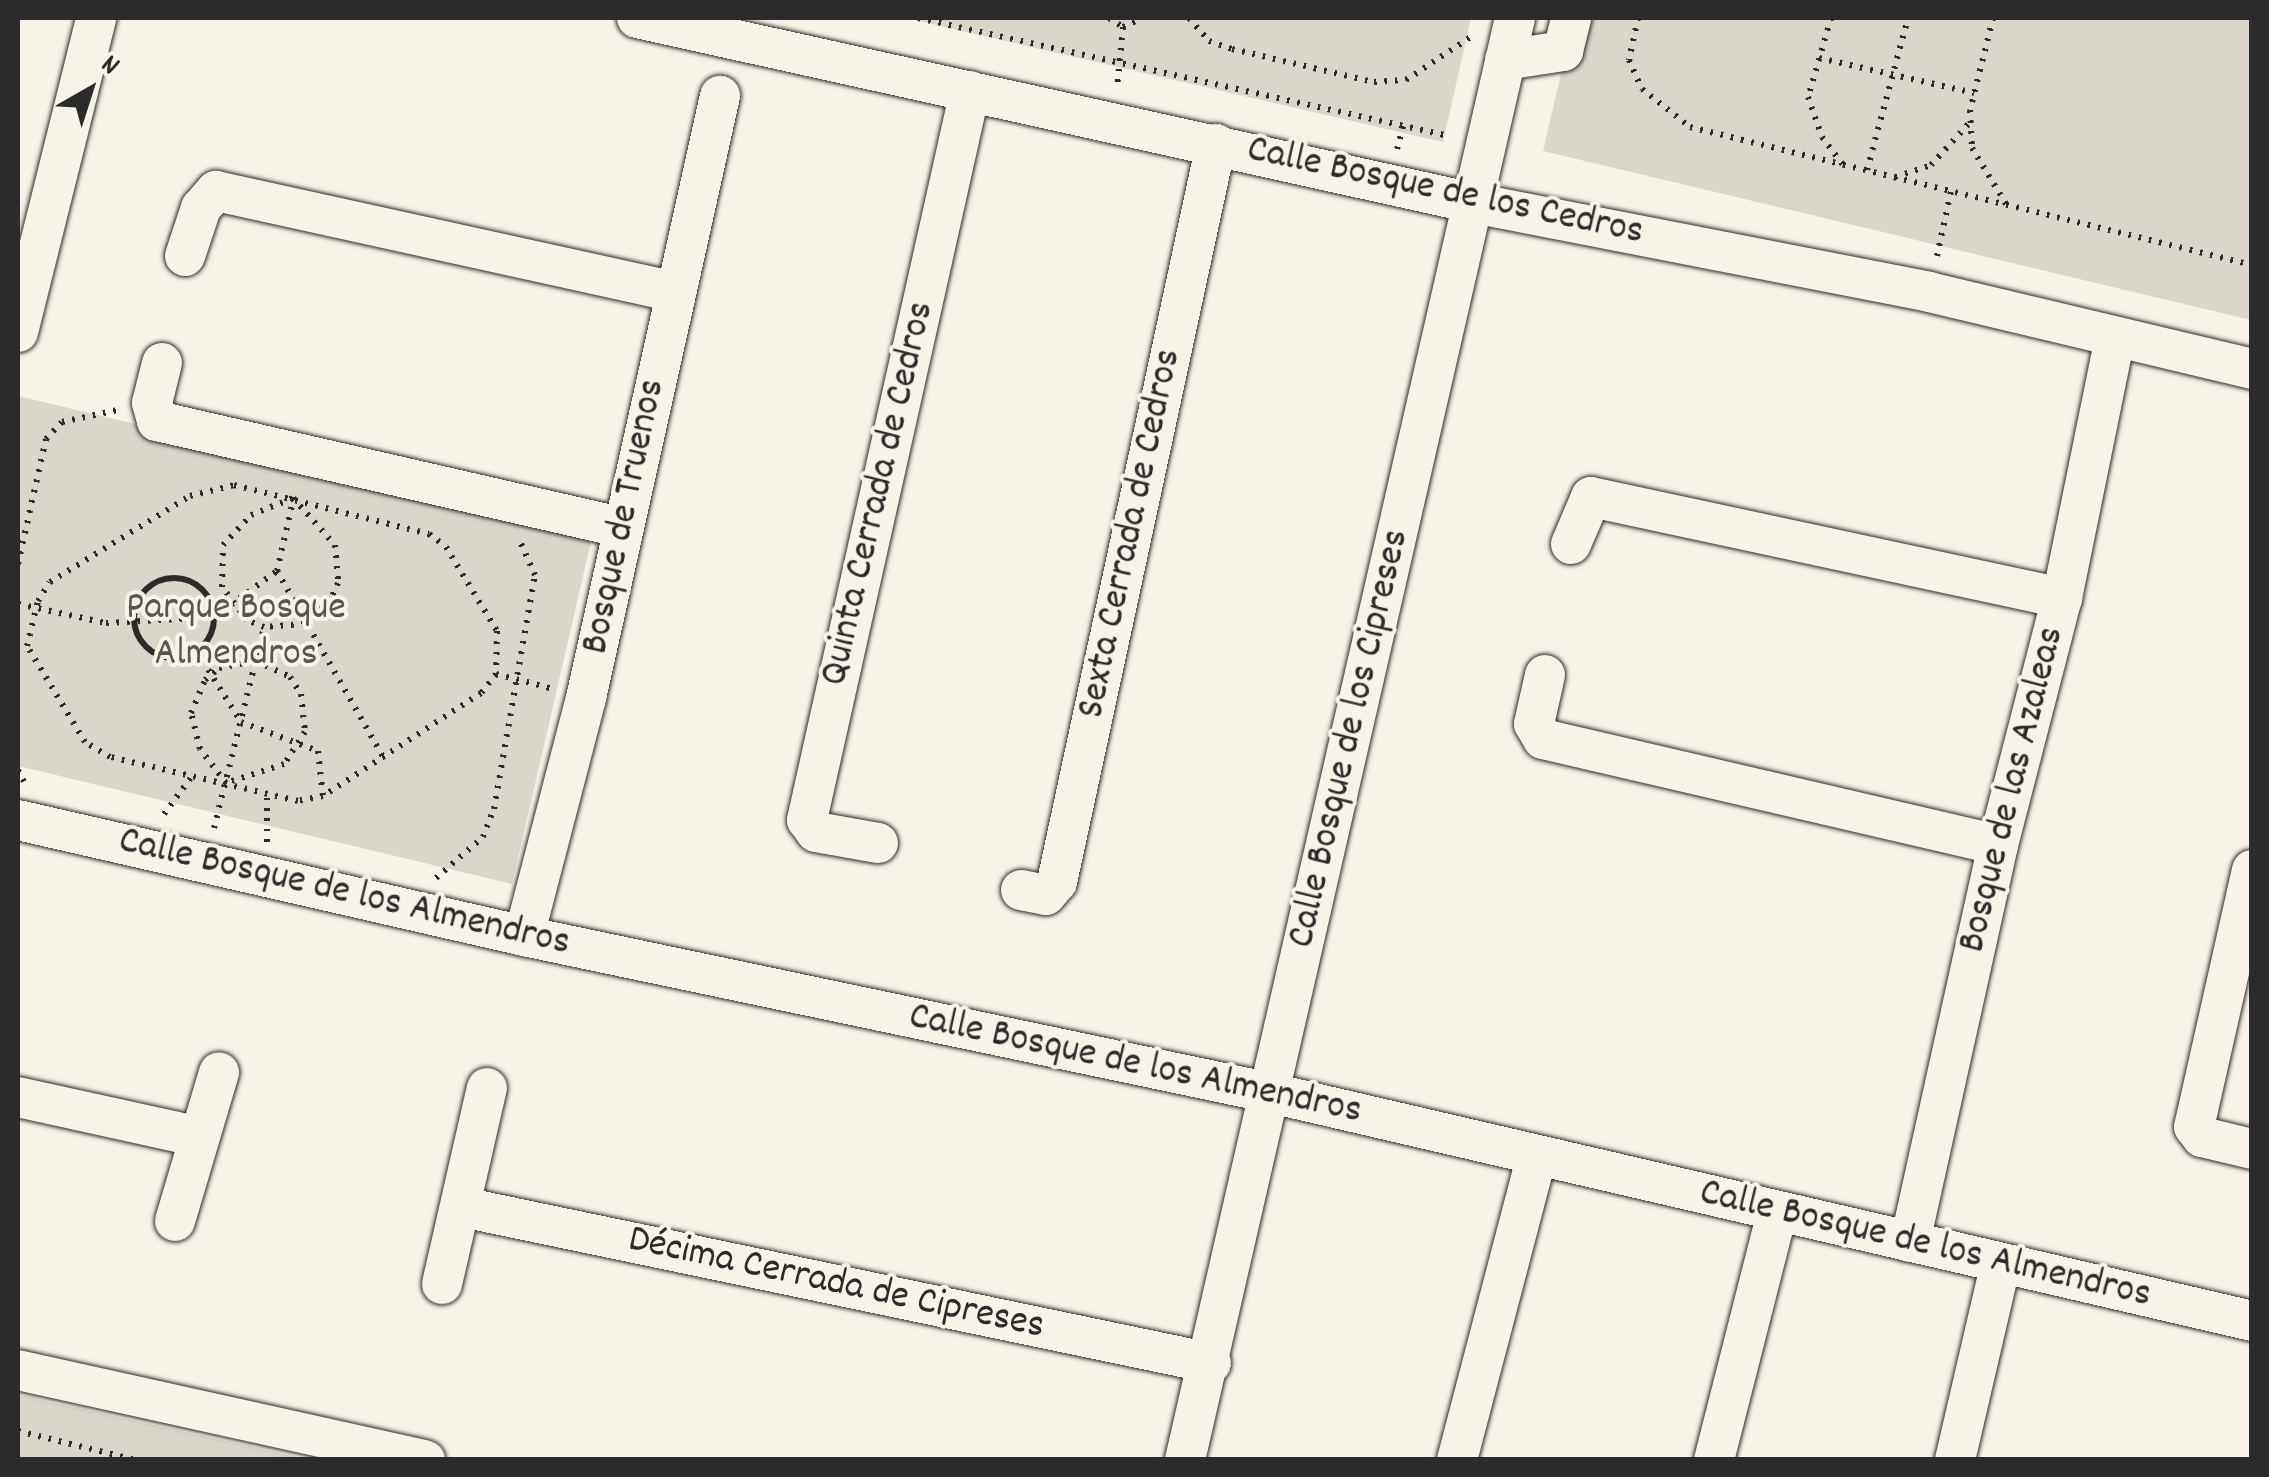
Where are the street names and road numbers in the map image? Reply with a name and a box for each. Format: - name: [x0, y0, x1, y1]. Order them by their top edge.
- street label: Calle Bosque de los Cedros: [1242, 128, 1648, 258]
- street label: Quinta Cerrada de Cedros: [812, 297, 948, 691]
- street label: Sexta Cerrada de Cedros: [1069, 345, 1195, 723]
- street label: Bosque de Truenos: [573, 375, 679, 659]
- street label: Calle Bosque de los Cipreses: [1279, 525, 1423, 953]
- street label: Bosque de las Azaleas: [1950, 622, 2078, 958]
- street label: Calle Bosque de los Almendros: [114, 819, 574, 969]
- street label: Calle Bosque de los Almendros: [904, 995, 1366, 1137]
- street label: Calle Bosque de los Almendros: [1695, 1171, 2155, 1321]
- street label: Décima Cerrada de Cipreses: [624, 1217, 1048, 1353]

